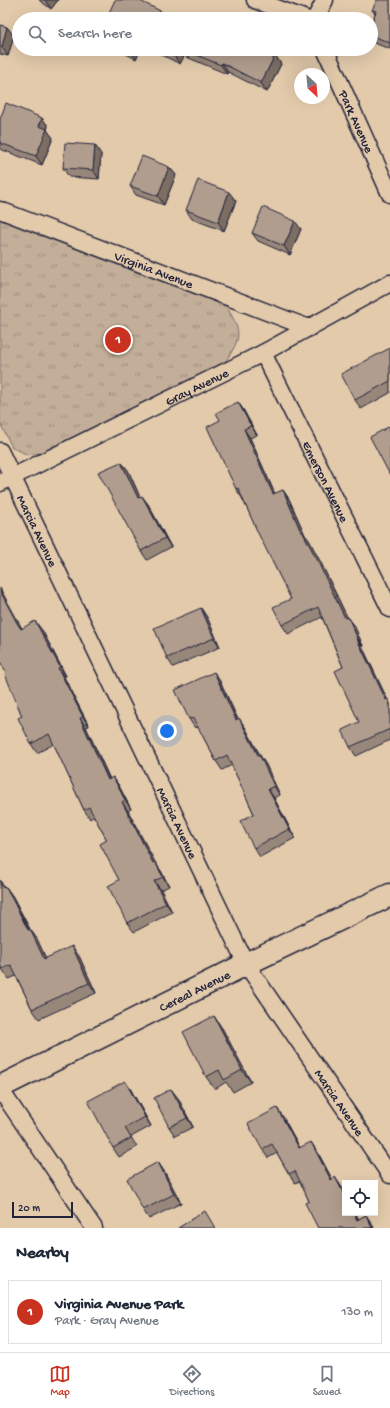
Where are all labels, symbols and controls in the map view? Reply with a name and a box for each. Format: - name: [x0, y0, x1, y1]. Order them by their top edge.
- search box: [12, 12, 378, 56]
- icon: search: [26, 23, 48, 45]
- text: Search here: [58, 25, 132, 43]
- north arrow: [294, 68, 330, 104]
- street label: Park Avenue: [334, 88, 376, 156]
- street label: Virginia Avenue: [111, 249, 195, 293]
- pin: 1: [105, 325, 131, 355]
- street label: Gray Avenue: [163, 366, 232, 410]
- street label: Emerson Avenue: [298, 439, 351, 526]
- street label: Marcia Avenue: [12, 493, 59, 570]
- your location: [157, 721, 177, 741]
- street label: Marcia Avenue: [152, 785, 200, 862]
- street label: Cereal Avenue: [157, 968, 233, 1016]
- street label: Marcia Avenue: [310, 1067, 366, 1140]
- map controls: [342, 1180, 378, 1216]
- button: locate: [342, 1180, 378, 1216]
- scale bar: [12, 1200, 73, 1219]
- text: 20 m: [18, 1203, 40, 1215]
- text: Nearby: [16, 1244, 69, 1264]
- text: Virginia Avenue Park: [55, 1296, 183, 1314]
- text: 1: [27, 1305, 33, 1320]
- text: 130 m: [341, 1305, 373, 1320]
- text: Park · Gray Avenue: [55, 1314, 159, 1329]
- tab: Map: [49, 1363, 71, 1399]
- tab: Directions: [170, 1363, 214, 1399]
- tab: Saved: [313, 1363, 341, 1399]

